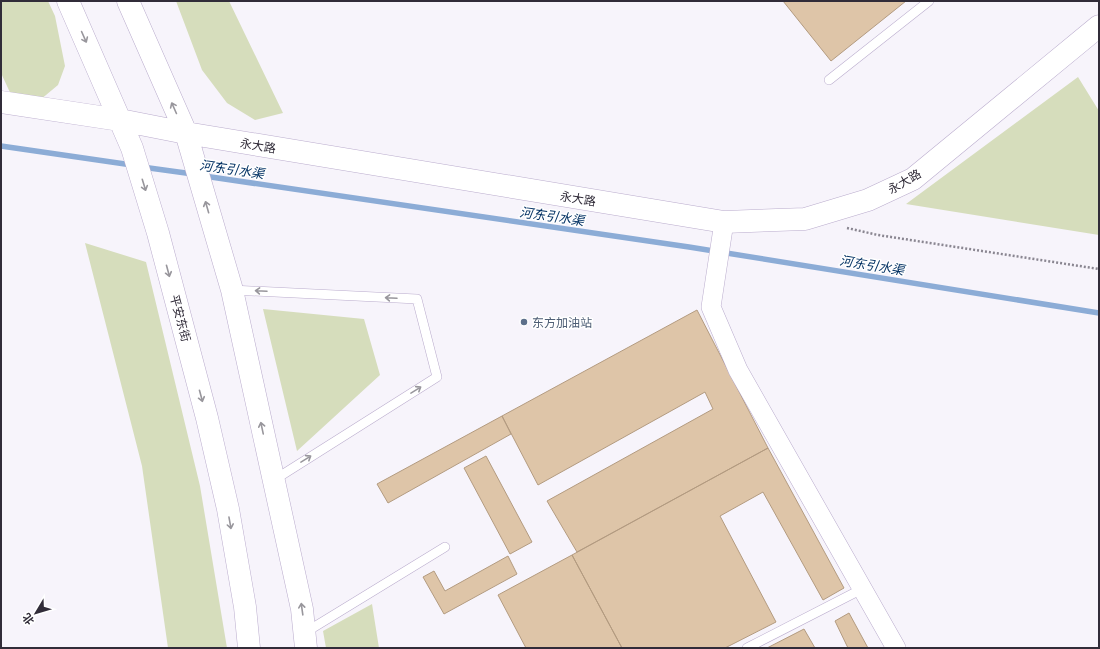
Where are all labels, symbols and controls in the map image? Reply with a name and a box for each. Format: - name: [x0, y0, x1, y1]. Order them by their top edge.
- one-way arrow: [81, 30, 88, 42]
- one-way arrow: [170, 102, 177, 114]
- street label: 永大路: [239, 135, 277, 155]
- water label: 河东引水渠: [199, 157, 267, 182]
- street label: 永大路: [885, 166, 923, 196]
- one-way arrow: [141, 178, 148, 191]
- street label: 永大路: [559, 188, 597, 208]
- one-way arrow: [203, 201, 210, 214]
- water label: 河东引水渠: [519, 204, 587, 229]
- water label: 河东引水渠: [839, 252, 907, 278]
- one-way arrow: [165, 264, 172, 277]
- one-way arrow: [255, 288, 268, 295]
- street label: 平安东街: [168, 293, 194, 343]
- one-way arrow: [385, 294, 398, 302]
- place label: 东方加油站: [532, 315, 592, 329]
- marker: 东方加油站: [519, 317, 529, 327]
- one-way arrow: [410, 386, 421, 394]
- one-way arrow: [198, 390, 206, 403]
- one-way arrow: [258, 421, 266, 434]
- one-way arrow: [301, 455, 312, 464]
- one-way arrow: [226, 516, 234, 529]
- north arrow: [16, 593, 56, 633]
- one-way arrow: [298, 603, 306, 616]
- text: 北: [19, 611, 36, 628]

